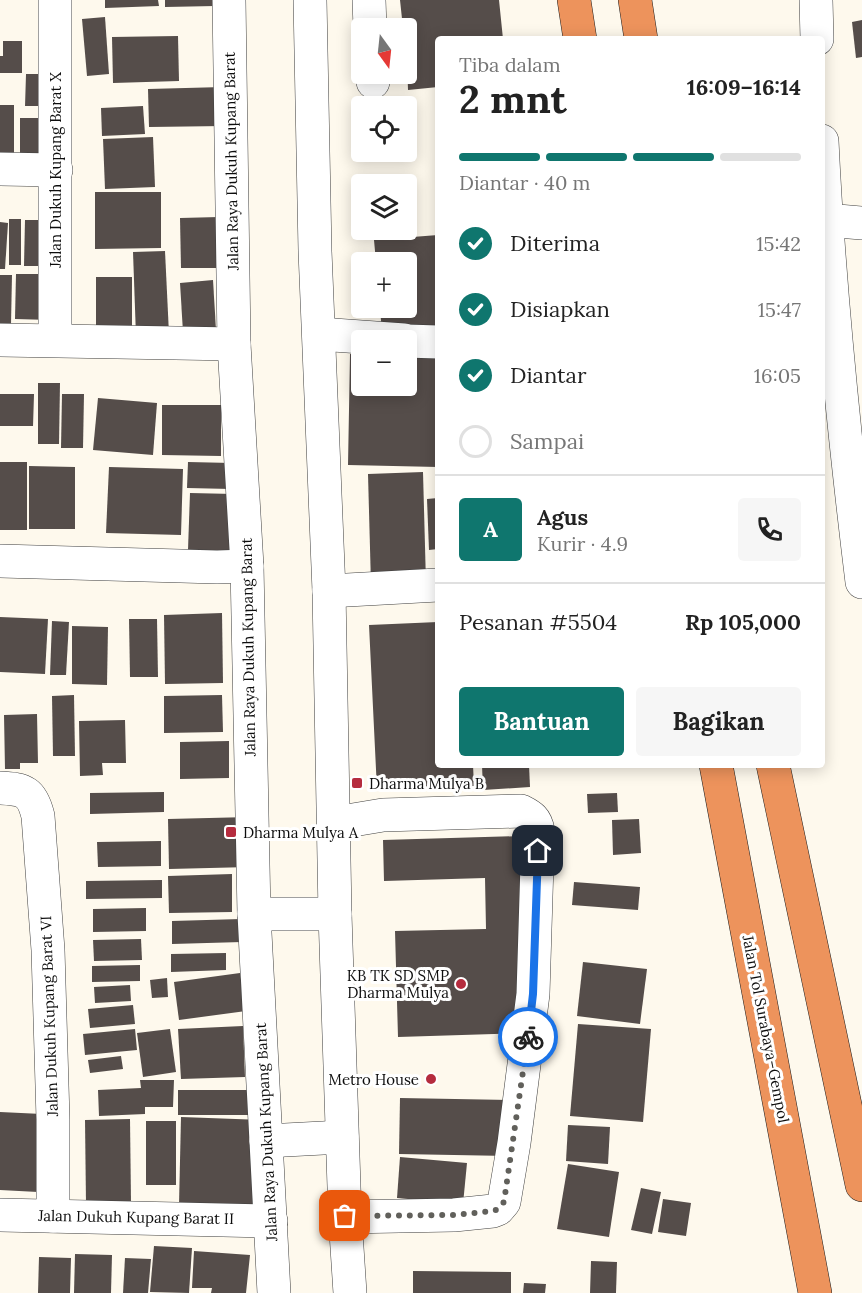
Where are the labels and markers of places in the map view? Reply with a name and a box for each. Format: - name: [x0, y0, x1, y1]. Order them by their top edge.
- place label: Dharma Mulya B: [369, 774, 484, 793]
- marker: Dharma Mulya B: [350, 776, 364, 790]
- place label: Dharma Mulya A: [243, 823, 359, 842]
- marker: Dharma Mulya A: [224, 825, 238, 839]
- pin: [512, 825, 563, 876]
- place label: KB TK SD SMP Dharma Mulya: [347, 966, 449, 1002]
- marker: KB TK SD SMP Dharma Mulya: [454, 977, 468, 991]
- place label: Metro House: [328, 1070, 419, 1089]
- marker: Metro House: [424, 1072, 438, 1086]
- pin: [319, 1190, 370, 1241]

